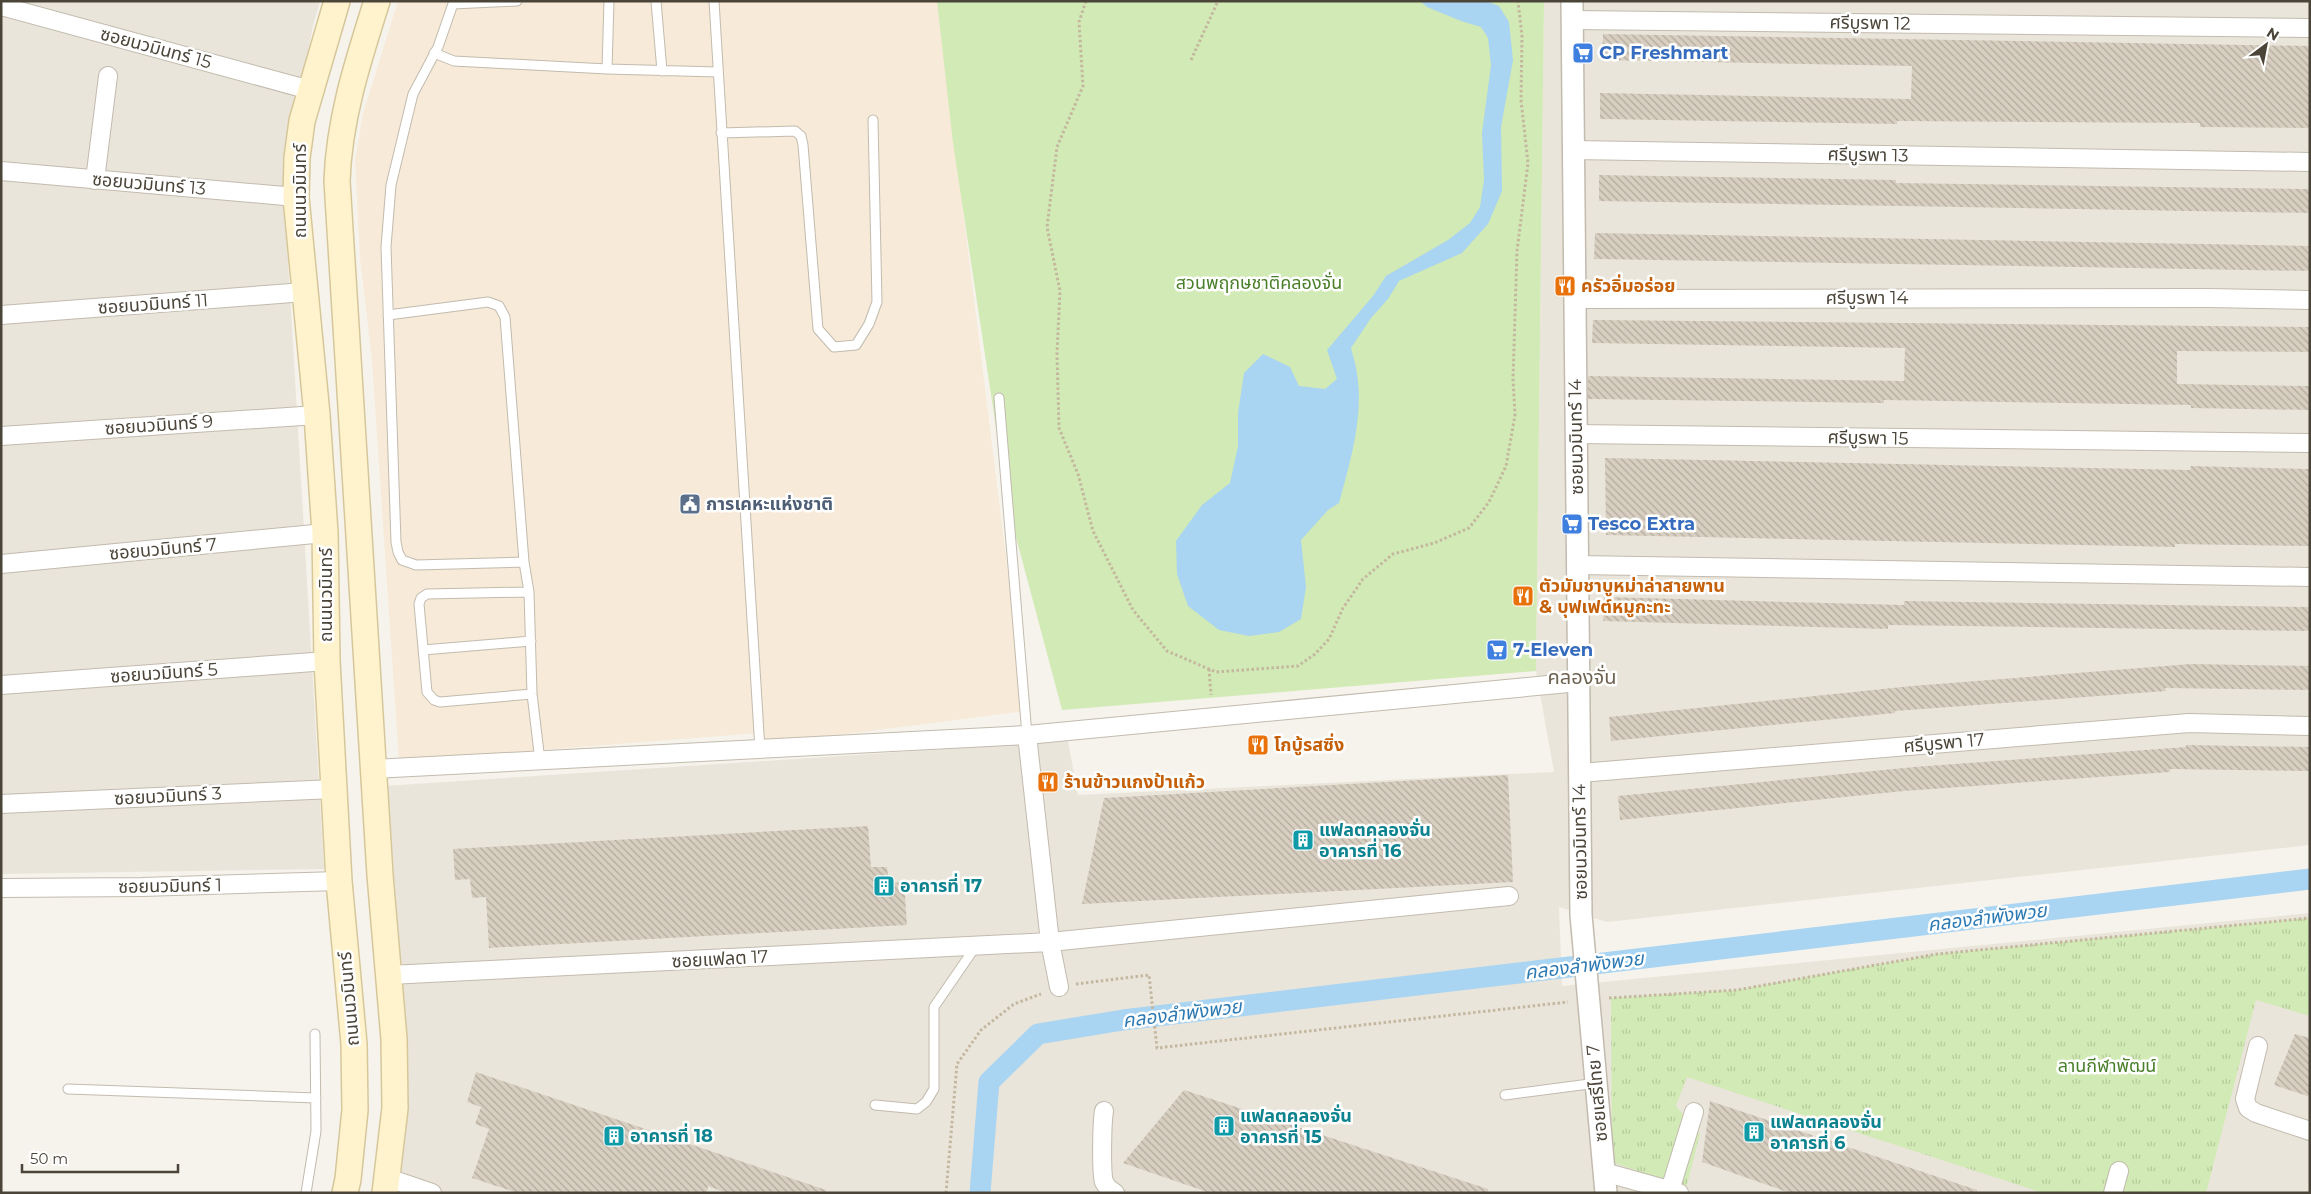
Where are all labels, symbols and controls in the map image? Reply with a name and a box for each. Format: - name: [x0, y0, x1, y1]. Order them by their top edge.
- street label: ศรีบูรพา 12: [1829, 11, 1911, 36]
- north arrow: [2241, 20, 2291, 70]
- street label: ซอยนวมินทร์ 15: [98, 23, 214, 73]
- text: N: [2263, 23, 2282, 45]
- supermarket icon: CP Freshmart: [1571, 41, 1595, 65]
- place label: CP Freshmart: [1599, 42, 1729, 64]
- street label: ถนนนวมินทร์: [289, 143, 311, 238]
- street label: ศรีบูรพา 13: [1827, 143, 1909, 168]
- street label: ซอยนวมินทร์ 13: [91, 168, 207, 200]
- park label: สวนพฤกษชาติคลองจั่น: [1176, 271, 1342, 294]
- restaurant icon: ครัวอิ่มอร่อย: [1553, 274, 1577, 298]
- place label: ครัวอิ่มอร่อย: [1581, 274, 1675, 297]
- street label: ศรีบูรพา 14: [1826, 287, 1908, 310]
- street label: ซอยนวมินทร์ 11: [97, 289, 209, 319]
- street label: ซอยนวมินทร์ 14: [1564, 379, 1588, 495]
- street label: ซอยนวมินทร์ 9: [104, 410, 214, 440]
- street label: ศรีบูรพา 15: [1827, 426, 1909, 451]
- public building icon: การเคหะแห่งชาติ: [678, 492, 702, 516]
- place label: การเคหะแห่งชาติ: [706, 493, 833, 515]
- supermarket icon: Tesco Extra: [1560, 512, 1584, 536]
- place label: Tesco Extra: [1588, 513, 1695, 535]
- street label: ซอยนวมินทร์ 7: [108, 533, 218, 565]
- street label: ถนนนวมินทร์: [315, 547, 337, 642]
- place label: ตัวมัมชาบูหม่าล่าสายพาน & บุฟเฟต์หมูกะทะ: [1539, 575, 1725, 618]
- restaurant icon: ตัวมัมชาบูหม่าล่าสายพาน & บุฟเฟต์หมูกะทะ: [1511, 584, 1535, 608]
- supermarket icon: 7-Eleven: [1485, 638, 1509, 662]
- place label: 7-Eleven: [1513, 639, 1593, 661]
- street label: ซอยนวมินทร์ 5: [110, 658, 218, 688]
- district label: คลองจั่น: [1548, 664, 1616, 689]
- street label: ศรีบูรพา 17: [1903, 728, 1986, 759]
- restaurant icon: โกบู้รสซิ่ง: [1246, 733, 1270, 757]
- place label: โกบู้รสซิ่ง: [1274, 733, 1344, 756]
- restaurant icon: ร้านข้าวแกงป้าแก้ว: [1036, 770, 1060, 794]
- place label: ร้านข้าวแกงป้าแก้ว: [1064, 771, 1205, 793]
- street label: ซอยนวมินทร์ 3: [114, 782, 222, 810]
- street label: ซอยนวมินทร์ 14: [1568, 784, 1592, 900]
- place label: แฟลตคลองจั่น อาคารที่ 16: [1319, 818, 1431, 862]
- building icon: แฟลตคลองจั่น อาคารที่ 16: [1291, 828, 1315, 852]
- place label: อาคารที่ 17: [900, 873, 982, 897]
- street label: ซอยนวมินทร์ 1: [118, 874, 222, 898]
- building icon: อาคารที่ 17: [872, 874, 896, 898]
- water label: คลองลำพังพวย: [1926, 899, 2049, 936]
- street label: ซอยแฟลต 17: [671, 945, 769, 973]
- water label: คลองลำพังพวย: [1523, 947, 1646, 984]
- street label: ถนนนวมินทร์: [334, 950, 364, 1047]
- water label: คลองลำพังพวย: [1121, 995, 1244, 1032]
- street label: ซอยเสรีไทย 7: [1582, 1043, 1612, 1143]
- park label: ลานกีฬาพัฒน์: [2058, 1055, 2156, 1077]
- place label: แฟลตคลองจั่น อาคารที่ 15: [1240, 1104, 1352, 1148]
- place label: แฟลตคลองจั่น อาคารที่ 6: [1770, 1110, 1882, 1154]
- building icon: แฟลตคลองจั่น อาคารที่ 15: [1212, 1114, 1236, 1138]
- building icon: แฟลตคลองจั่น อาคารที่ 6: [1742, 1120, 1766, 1144]
- place label: อาคารที่ 18: [630, 1123, 713, 1147]
- building icon: อาคารที่ 18: [602, 1124, 626, 1148]
- scale bar: [22, 1142, 179, 1174]
- text: 50 m: [30, 1149, 68, 1168]

